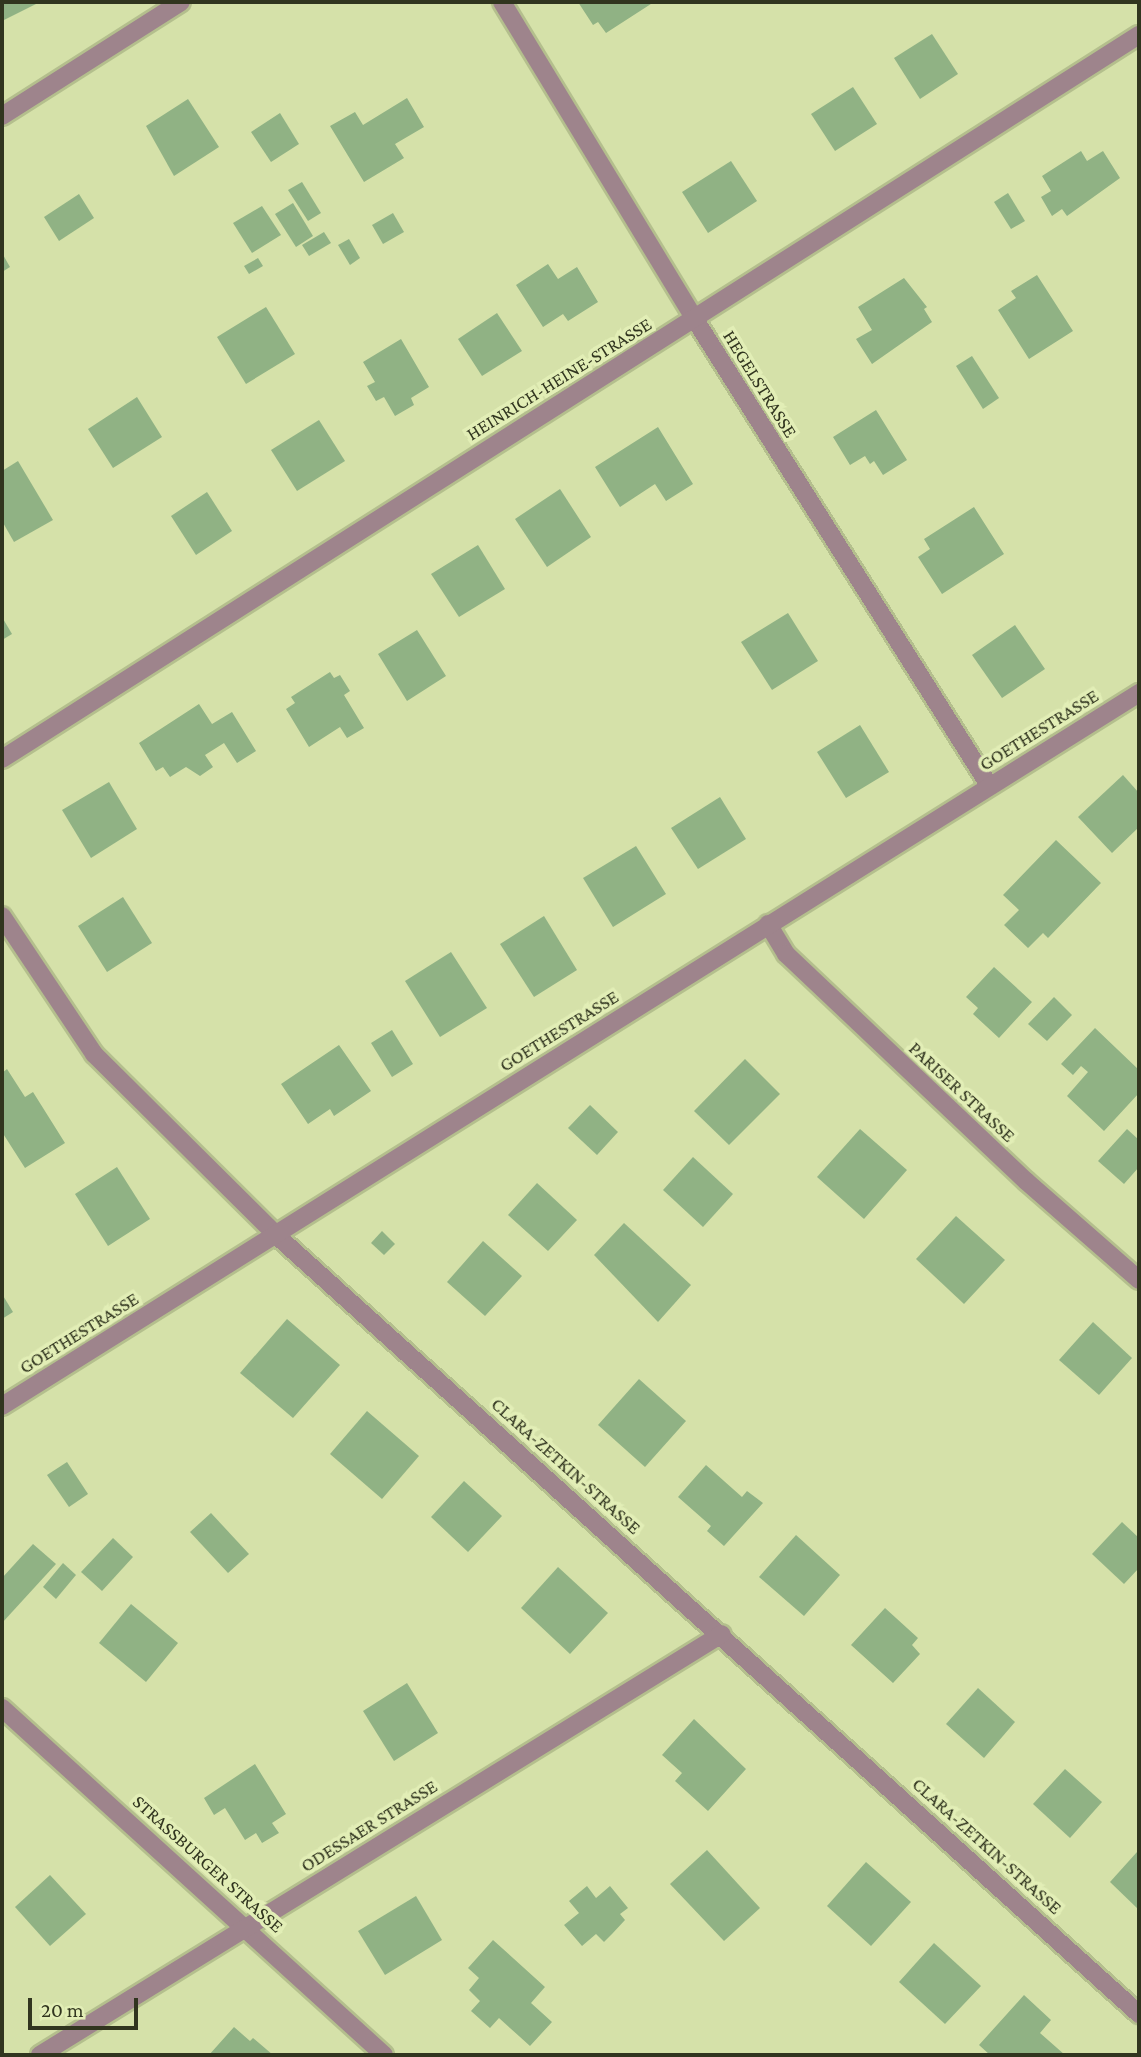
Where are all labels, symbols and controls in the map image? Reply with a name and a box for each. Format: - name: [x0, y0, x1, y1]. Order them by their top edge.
- street label: HEINRICH-HEINE-STRASSE: [462, 313, 656, 445]
- street label: HEGELSTRASSE: [718, 326, 802, 442]
- street label: GOETHESTRASSE: [975, 684, 1103, 776]
- street label: GOETHESTRASSE: [495, 985, 623, 1077]
- street label: PARISER STRASSE: [904, 1037, 1020, 1147]
- street label: GOETHESTRASSE: [15, 1287, 143, 1379]
- street label: CLARA-ZETKIN-STRASSE: [486, 1393, 646, 1539]
- street label: CLARA-ZETKIN-STRASSE: [907, 1773, 1067, 1919]
- street label: ODESSAER STRASSE: [297, 1775, 441, 1877]
- street label: STRASSBURGER STRASSE: [128, 1790, 288, 1938]
- scale bar: [32, 1983, 142, 2027]
- text: 20 m: [41, 1998, 84, 2022]

